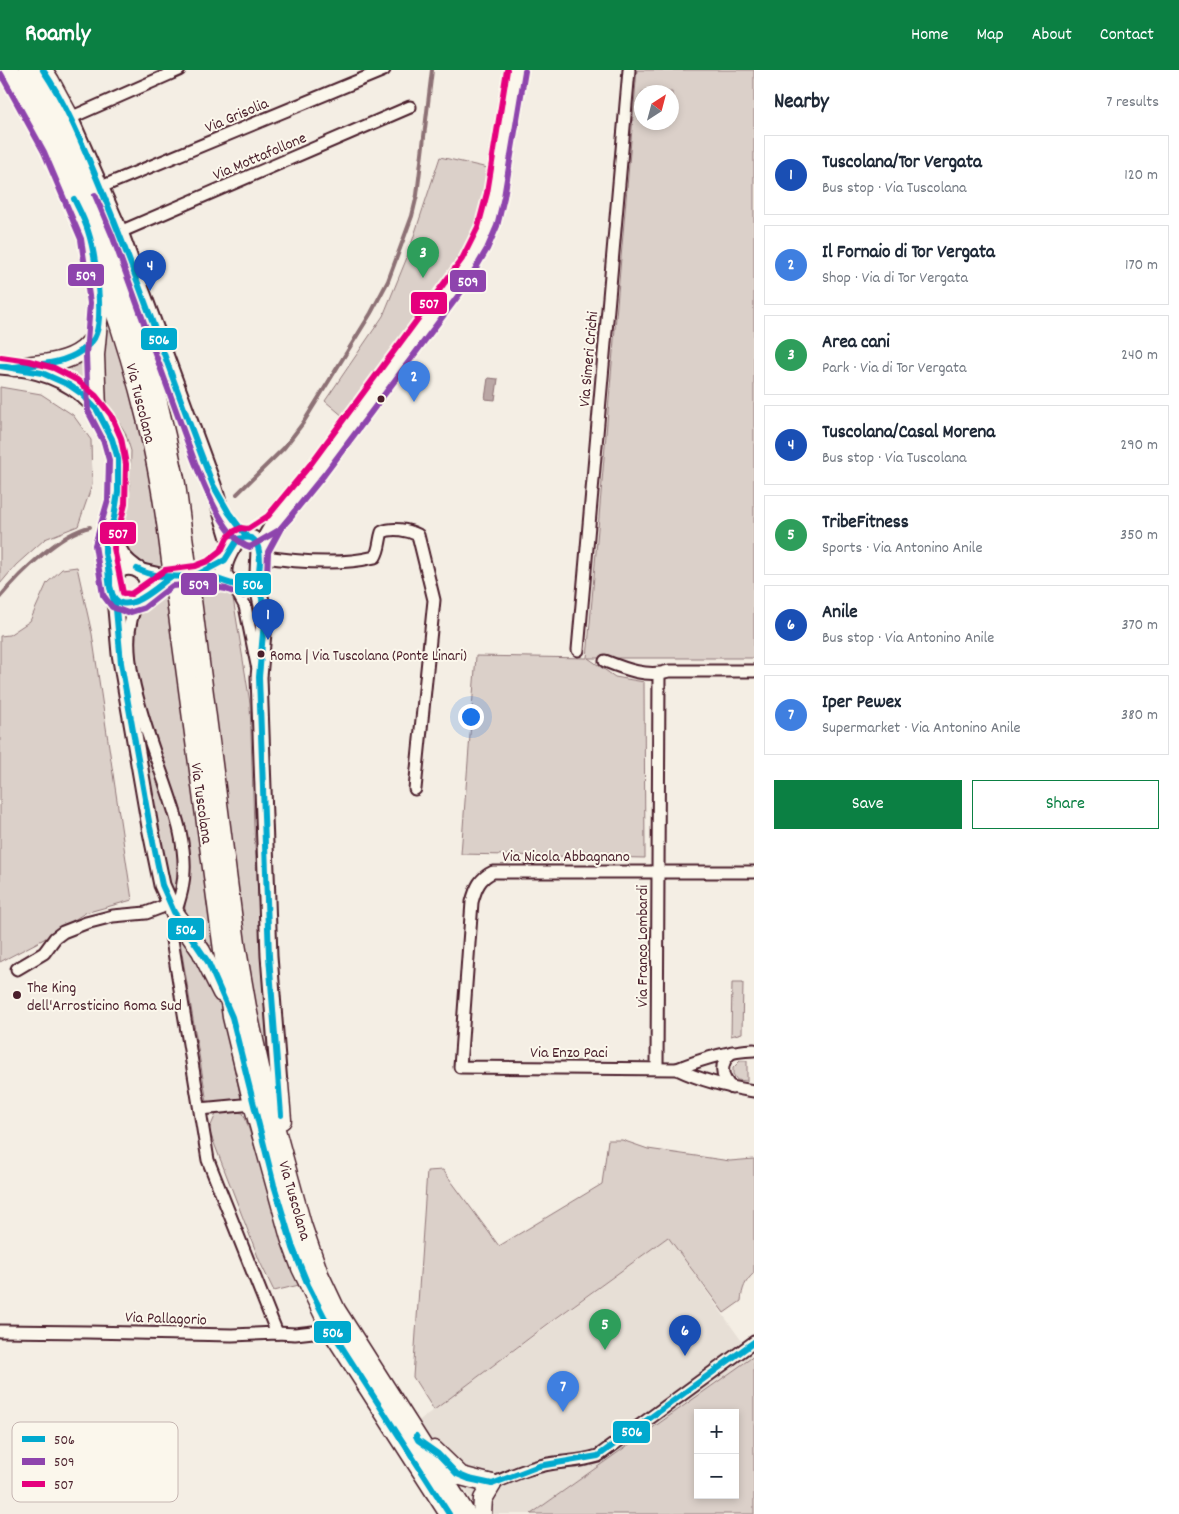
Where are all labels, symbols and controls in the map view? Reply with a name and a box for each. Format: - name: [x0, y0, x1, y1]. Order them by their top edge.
- text: Roamly: [25, 18, 91, 52]
- text: Home: [911, 23, 948, 48]
- text: Map: [976, 23, 1004, 48]
- text: About: [1032, 23, 1072, 48]
- text: Contact: [1100, 23, 1154, 48]
- north arrow: [634, 85, 679, 130]
- text: Nearby: [774, 88, 829, 118]
- text: 7 results: [1106, 91, 1159, 114]
- street label: Via Grisolia: [202, 92, 273, 140]
- street label: Via Mottafollone: [210, 127, 310, 187]
- text: Tuscolana/Tor Vergata: [822, 150, 982, 177]
- text: 1: [789, 164, 793, 187]
- text: 120 m: [1124, 164, 1158, 187]
- text: Bus stop · Via Tuscolana: [822, 177, 967, 200]
- pin: 3: [407, 237, 439, 278]
- text: Il Fornaio di Tor Vergata: [822, 240, 995, 267]
- pin: 4: [134, 250, 166, 291]
- text: 2: [788, 254, 795, 277]
- text: 170 m: [1125, 254, 1158, 277]
- line badge: 509: [67, 263, 105, 287]
- text: 509: [76, 267, 96, 287]
- text: Shop · Via di Tor Vergata: [822, 267, 968, 290]
- line badge: 509: [449, 269, 487, 293]
- text: 509: [458, 273, 478, 293]
- line badge: 507: [410, 291, 448, 315]
- text: 507: [419, 295, 439, 315]
- street label: Via Simeri Crichi: [574, 310, 605, 408]
- line badge: 506: [140, 327, 178, 351]
- text: Area cani: [822, 330, 890, 357]
- text: 506: [149, 331, 170, 351]
- text: 3: [787, 344, 795, 367]
- text: 240 m: [1121, 344, 1158, 367]
- text: Park · Via di Tor Vergata: [822, 357, 966, 380]
- street label: Via Tuscolana: [119, 361, 161, 446]
- pin: 2: [398, 361, 430, 402]
- unlabelled marker: [376, 394, 386, 404]
- text: Tuscolana/Casal Morena: [822, 420, 995, 447]
- text: 4: [788, 434, 794, 457]
- text: 290 m: [1120, 434, 1158, 457]
- text: Bus stop · Via Tuscolana: [822, 447, 967, 470]
- text: TribeFitness: [822, 510, 909, 537]
- line badge: 507: [99, 521, 137, 545]
- text: 5: [787, 524, 795, 547]
- text: 350 m: [1120, 524, 1158, 547]
- text: 507: [108, 525, 128, 545]
- text: Sports · Via Antonino Anile: [822, 537, 982, 560]
- line badge: 509: [180, 572, 218, 596]
- line badge: 506: [234, 572, 272, 596]
- text: 509: [189, 576, 209, 596]
- text: 506: [243, 576, 264, 596]
- pin: 1: [252, 599, 284, 640]
- text: Anile: [822, 600, 858, 627]
- text: 6: [787, 614, 795, 637]
- text: 370 m: [1121, 614, 1158, 637]
- text: Bus stop · Via Antonino Anile: [822, 627, 994, 650]
- place label: Roma | Via Tuscolana (Ponte Linari): [270, 646, 467, 668]
- marker: Roma | Via Tuscolana (Ponte Linari): [256, 649, 266, 659]
- text: Iper Pewex: [822, 690, 901, 717]
- your location: [458, 704, 484, 730]
- text: 7: [788, 704, 794, 727]
- text: 380 m: [1121, 704, 1158, 727]
- text: Supermarket · Via Antonino Anile: [822, 717, 1021, 740]
- street label: Via Tuscolana: [183, 761, 218, 846]
- button: Save: [774, 780, 962, 829]
- button: Share: [972, 780, 1159, 829]
- street label: Via Nicola Abbagnano: [502, 846, 630, 869]
- street label: Via Franco Lombardi: [632, 885, 655, 1007]
- line badge: 506: [167, 917, 205, 941]
- text: 506: [176, 921, 197, 941]
- place label: The King dell'Arrosticino Roma Sud: [27, 977, 182, 1018]
- marker: The King dell'Arrosticino Roma Sud: [11, 989, 23, 1001]
- street label: Via Enzo Paci: [530, 1042, 608, 1065]
- street label: Via Tuscolana: [271, 1158, 316, 1244]
- street label: Via Pallagorio: [125, 1307, 207, 1332]
- pin: 5: [589, 1309, 621, 1350]
- pin: 6: [669, 1315, 701, 1356]
- line badge: 506: [313, 1320, 352, 1344]
- text: 506: [323, 1324, 344, 1344]
- pin: 7: [547, 1371, 579, 1412]
- map controls: [694, 1409, 739, 1499]
- button: +: [694, 1409, 739, 1454]
- line badge: 506: [612, 1420, 651, 1444]
- legend: [12, 1422, 178, 1502]
- text: 506: [622, 1423, 643, 1443]
- text: 506: [54, 1431, 75, 1451]
- text: 509: [54, 1453, 75, 1473]
- button: −: [694, 1454, 739, 1499]
- text: 507: [54, 1476, 73, 1496]

